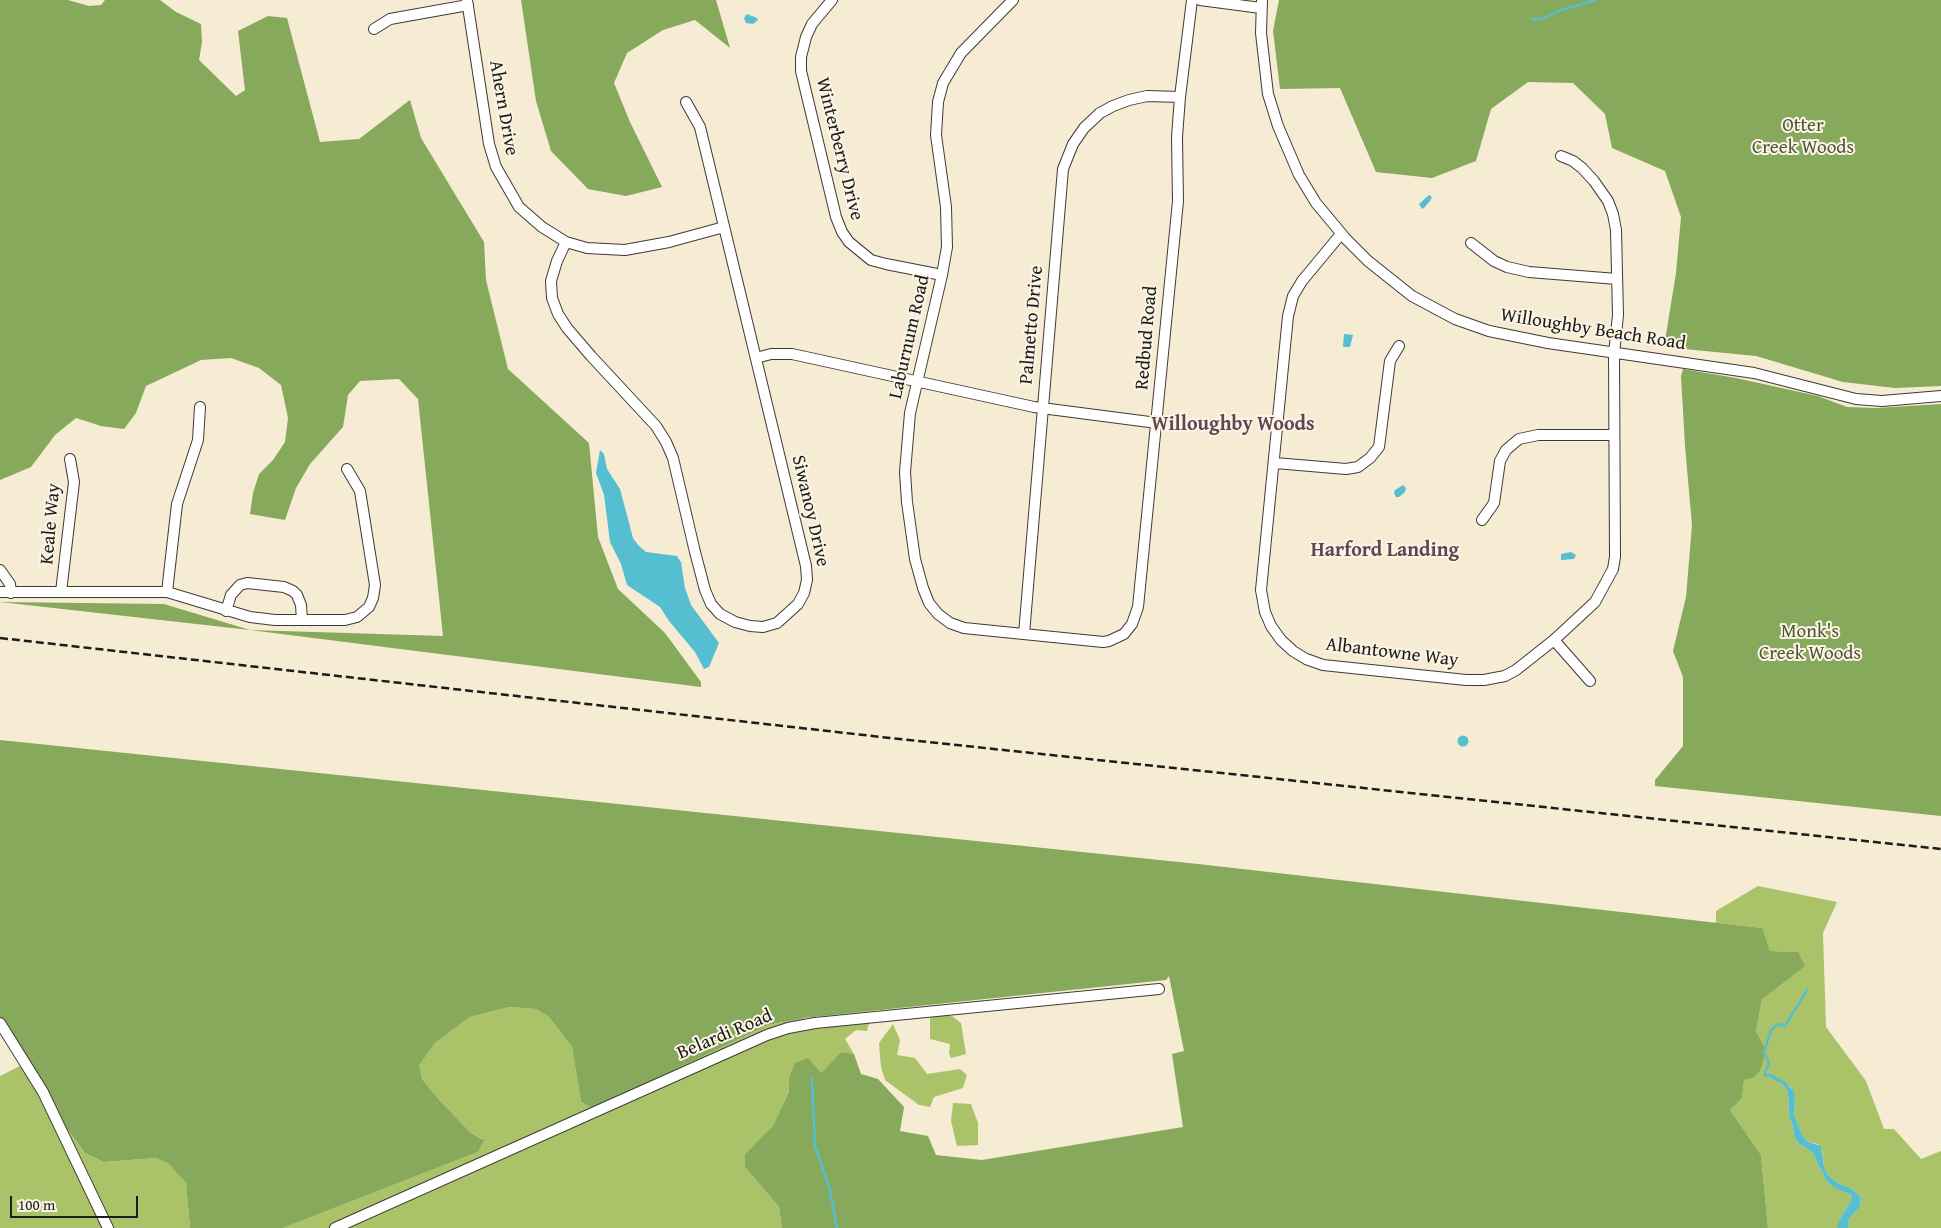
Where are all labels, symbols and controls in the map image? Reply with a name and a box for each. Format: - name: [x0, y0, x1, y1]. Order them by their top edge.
- street label: Ahern Drive: [483, 59, 523, 157]
- street label: Winterberry Drive: [810, 75, 868, 223]
- park label: Otter Creek Woods: [1752, 115, 1854, 159]
- street label: Palmetto Drive: [1015, 265, 1049, 385]
- street label: Laburnum Road: [885, 273, 935, 401]
- street label: Redbud Road: [1131, 285, 1163, 391]
- street label: Willoughby Beach Road: [1499, 304, 1687, 356]
- district label: Willoughby Woods: [1151, 413, 1315, 437]
- street label: Siwanoy Drive: [786, 453, 834, 569]
- street label: Keale Way: [36, 482, 66, 566]
- district label: Harford Landing: [1311, 539, 1459, 563]
- park label: Monk's Creek Woods: [1759, 621, 1861, 665]
- street label: Albantowne Way: [1324, 634, 1460, 672]
- street label: Belardi Road: [674, 1005, 776, 1065]
- scale bar: [12, 1186, 140, 1218]
- text: 100 m: [18, 1194, 55, 1215]

